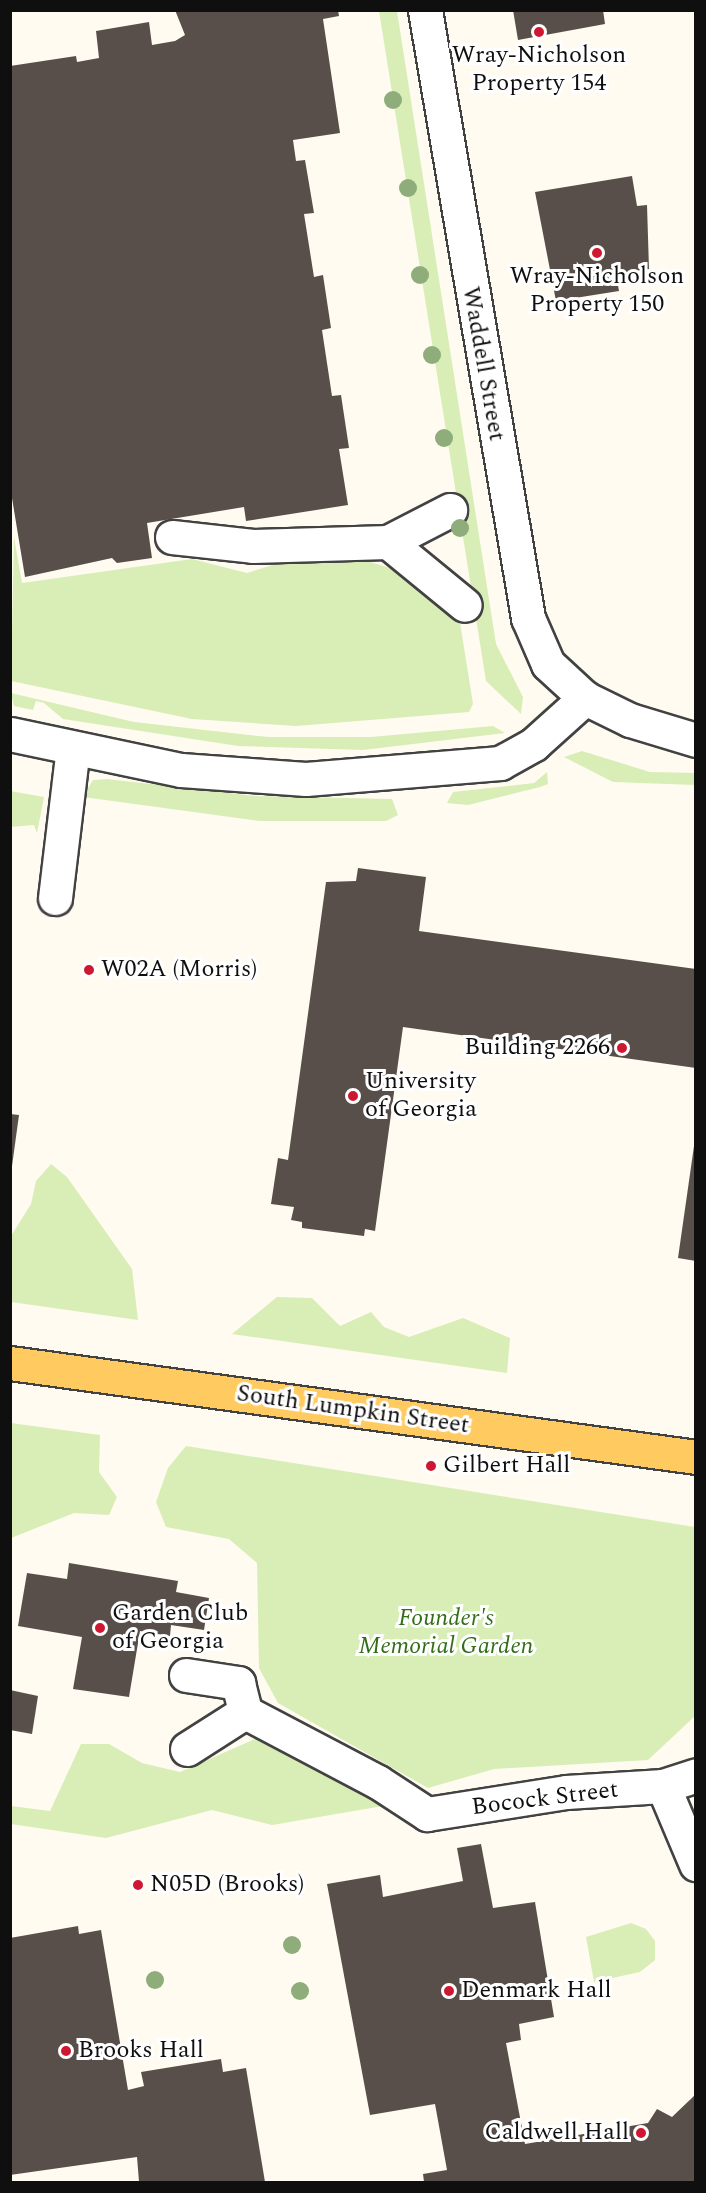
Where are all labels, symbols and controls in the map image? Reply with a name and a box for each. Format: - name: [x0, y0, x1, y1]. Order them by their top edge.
- marker: Wray-Nicholson Property 154: [532, 25, 546, 39]
- place label: Wray-Nicholson Property 154: [452, 42, 626, 98]
- marker: Wray-Nicholson Property 150: [590, 246, 604, 260]
- place label: Wray-Nicholson Property 150: [510, 263, 684, 319]
- street label: Waddell Street: [455, 285, 511, 443]
- place label: W02A (Morris): [101, 956, 257, 984]
- marker: W02A (Morris): [82, 963, 96, 977]
- place label: Building 2266: [464, 1034, 610, 1062]
- marker: Building 2266: [615, 1041, 629, 1055]
- place label: University of Georgia: [365, 1068, 477, 1124]
- marker: University of Georgia: [346, 1089, 360, 1103]
- street label: South Lumpkin Street: [235, 1379, 471, 1441]
- place label: Gilbert Hall: [443, 1452, 570, 1480]
- marker: Gilbert Hall: [424, 1459, 438, 1473]
- place label: Garden Club of Georgia: [112, 1600, 248, 1656]
- park label: Founder's Memorial Garden: [358, 1605, 534, 1661]
- marker: Garden Club of Georgia: [93, 1621, 107, 1635]
- street label: Bocock Street: [470, 1776, 620, 1822]
- place label: N05D (Brooks): [150, 1871, 304, 1899]
- marker: N05D (Brooks): [131, 1878, 145, 1892]
- place label: Denmark Hall: [461, 1977, 612, 2005]
- marker: Denmark Hall: [442, 1984, 456, 1998]
- place label: Brooks Hall: [78, 2037, 204, 2065]
- marker: Brooks Hall: [59, 2044, 73, 2058]
- place label: Caldwell Hall: [485, 2119, 629, 2147]
- marker: Caldwell Hall: [634, 2126, 648, 2140]

